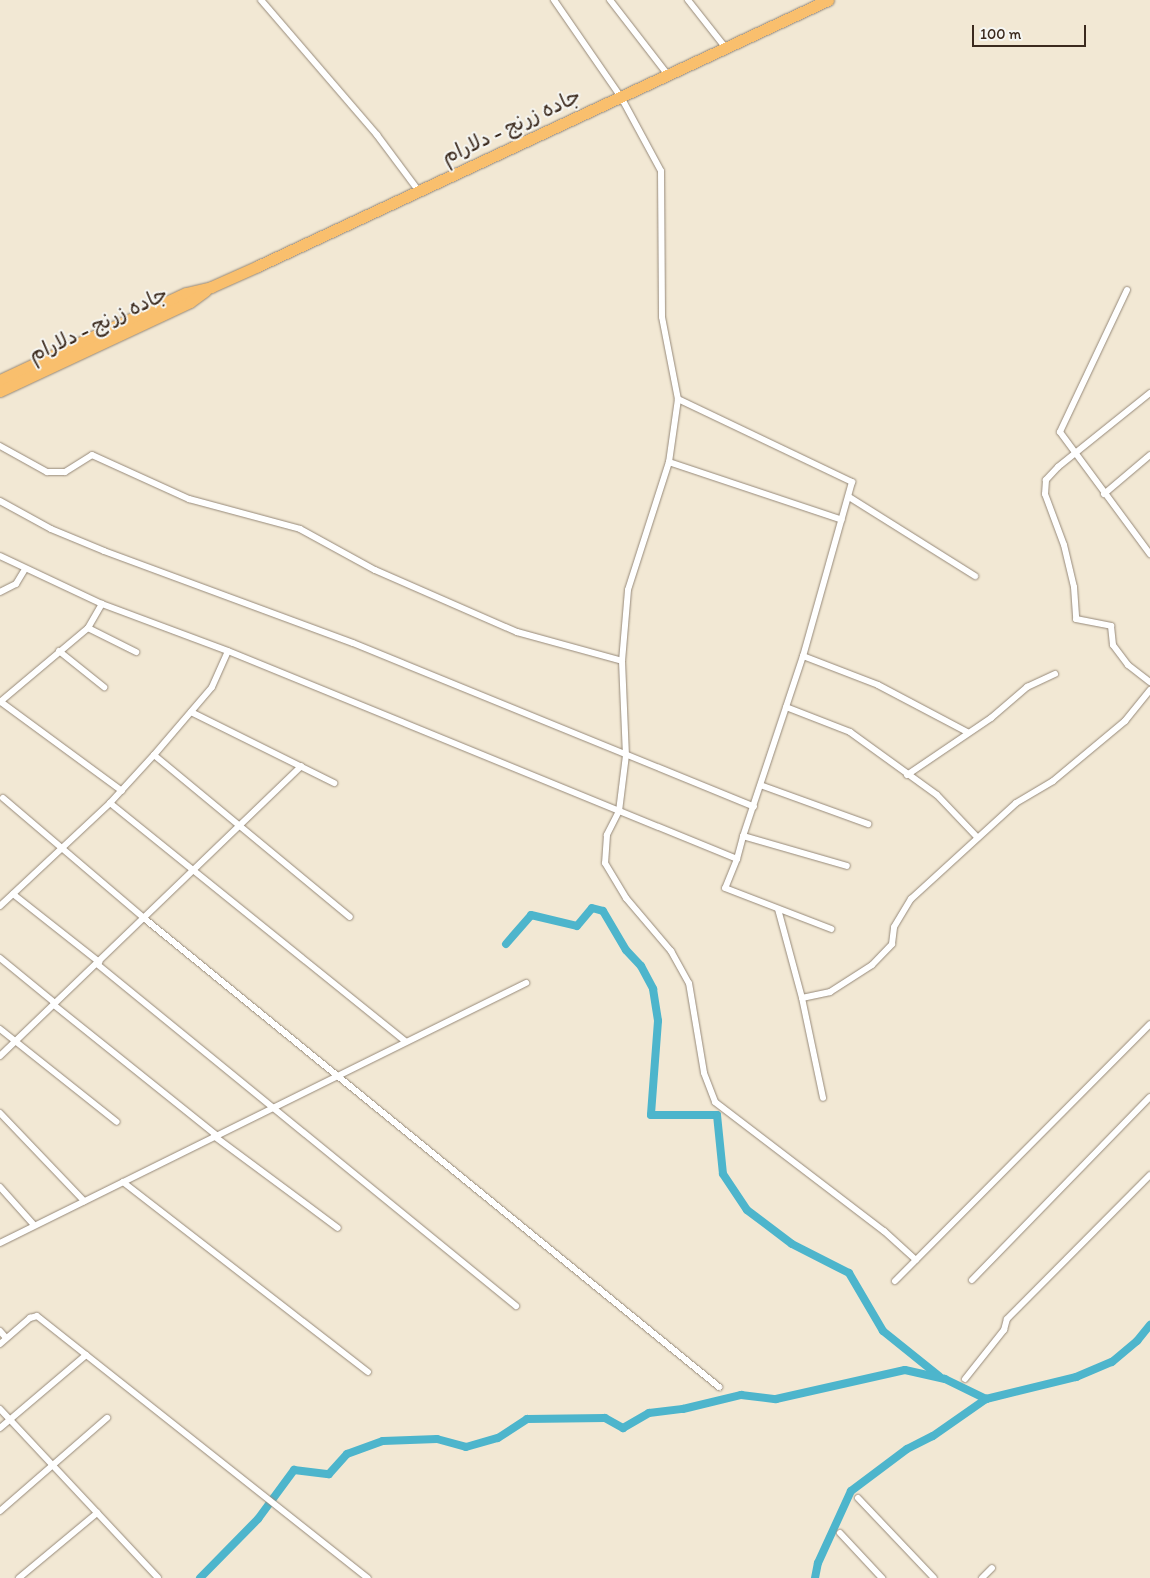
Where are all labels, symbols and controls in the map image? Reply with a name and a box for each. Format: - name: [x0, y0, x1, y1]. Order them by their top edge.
- scale bar: [975, 15, 1089, 47]
- text: 100 m: [980, 25, 1021, 43]
- street label: جاده زرنج - دلارام: [437, 83, 585, 169]
- street label: جاده زرنج - دلارام: [24, 281, 172, 367]

